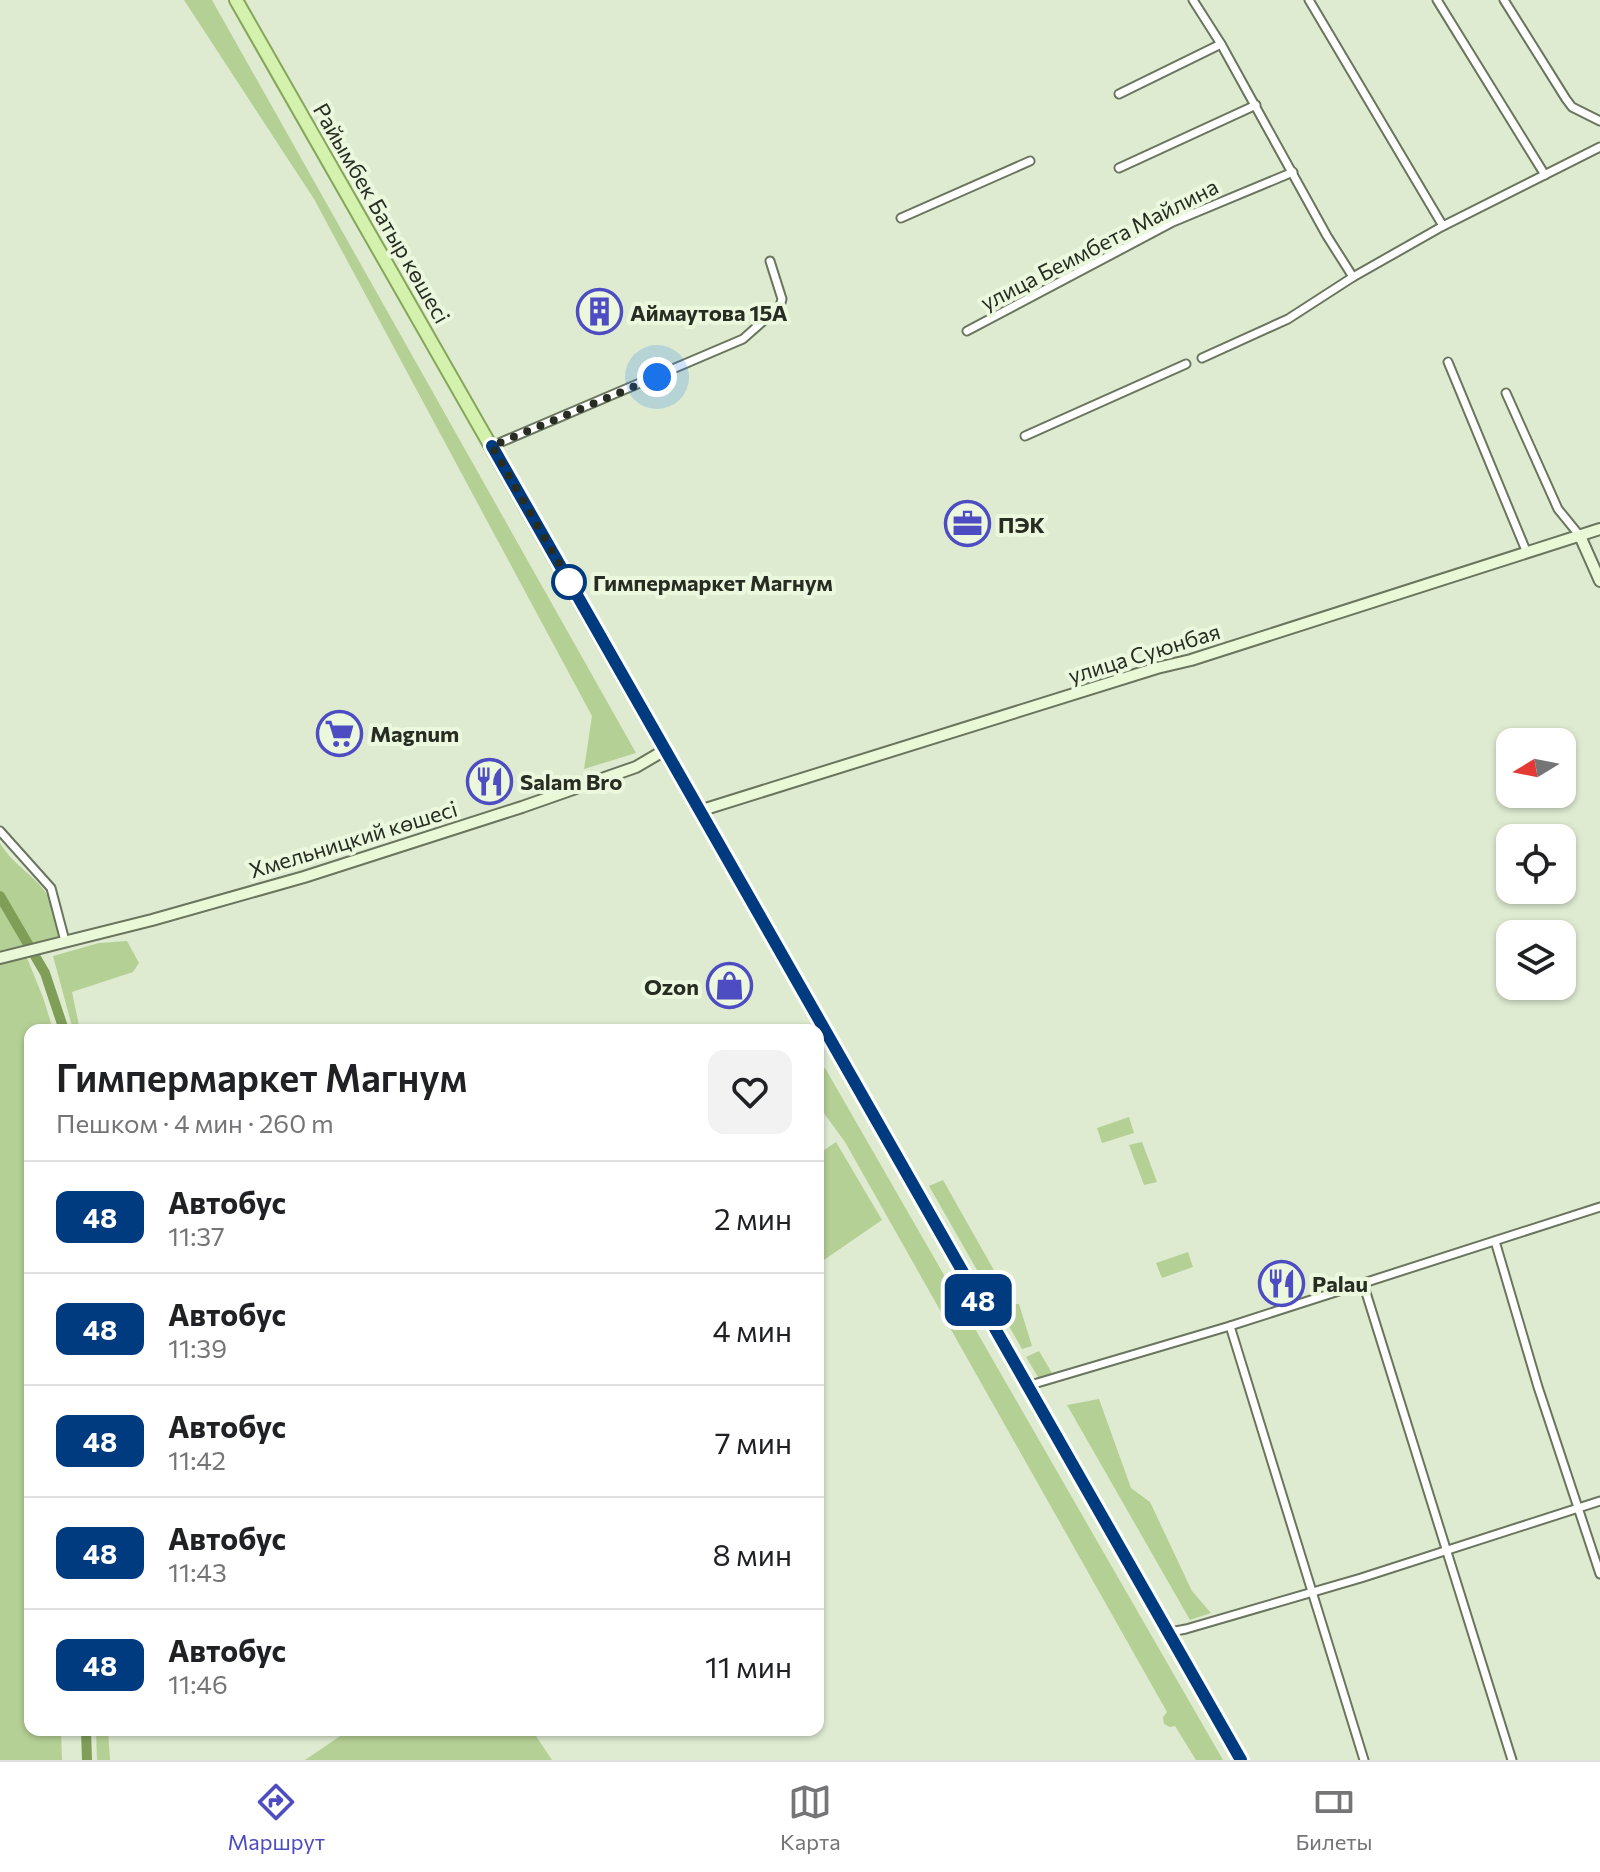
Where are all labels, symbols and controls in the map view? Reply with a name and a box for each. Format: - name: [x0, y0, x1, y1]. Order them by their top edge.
- street label: Райымбек Батыр көшесі: [308, 98, 456, 328]
- street label: улица Беимбета Майлина: [976, 172, 1222, 316]
- building icon: Аймаутова 15А: [575, 288, 623, 336]
- place label: Аймаутова 15А: [630, 299, 788, 326]
- your location: [637, 357, 677, 397]
- office icon: ПЭК: [943, 500, 991, 548]
- place label: ПЭК: [998, 511, 1045, 538]
- marker: Гимпермаркет Магнум: [552, 565, 586, 599]
- place label: Гимпермаркет Магнум: [593, 569, 833, 596]
- street label: улица Суюнбая: [1065, 617, 1223, 689]
- supermarket icon: Magnum: [315, 709, 363, 757]
- place label: Magnum: [370, 720, 459, 747]
- north arrow: [1496, 728, 1576, 808]
- map controls: [1496, 728, 1576, 1000]
- restaurant icon: Salam Bro: [465, 757, 513, 805]
- place label: Salam Bro: [520, 768, 622, 795]
- street label: Хмельницкий көшесі: [246, 794, 460, 884]
- button: locate: [1496, 824, 1576, 904]
- button: layers: [1496, 920, 1576, 1000]
- shop icon: Ozon: [706, 962, 754, 1010]
- place label: Ozon: [644, 973, 699, 1000]
- button: heart: [708, 1050, 792, 1134]
- text: Гимпермаркет Магнум: [56, 1053, 467, 1100]
- text: Пешком · 4 мин · 260 m: [56, 1107, 334, 1138]
- text: Автобус: [168, 1183, 286, 1220]
- text: 2 мин: [714, 1199, 792, 1236]
- text: 48: [83, 1200, 117, 1234]
- text: 11:37: [168, 1220, 225, 1251]
- restaurant icon: Palau: [1257, 1259, 1305, 1307]
- place label: Palau: [1312, 1270, 1368, 1297]
- line badge: 48: [942, 1274, 1014, 1326]
- text: 48: [961, 1283, 995, 1317]
- text: Автобус: [168, 1295, 286, 1332]
- text: 4 мин: [713, 1311, 792, 1348]
- text: 48: [83, 1312, 117, 1346]
- text: 11:39: [168, 1332, 227, 1363]
- text: Автобус: [168, 1407, 286, 1444]
- text: 7 мин: [715, 1423, 792, 1460]
- text: 48: [83, 1424, 117, 1458]
- text: 11:42: [168, 1444, 226, 1475]
- text: Автобус: [168, 1519, 286, 1556]
- text: 8 мин: [712, 1535, 792, 1572]
- text: 48: [83, 1536, 117, 1570]
- text: 11:43: [168, 1556, 227, 1587]
- text: Автобус: [168, 1631, 286, 1668]
- text: 11 мин: [705, 1647, 792, 1684]
- text: 48: [83, 1648, 117, 1682]
- text: 11:46: [168, 1668, 228, 1699]
- tab: Маршрут: [227, 1780, 325, 1855]
- tab: Карта: [780, 1780, 841, 1855]
- tab: Билеты: [1296, 1780, 1373, 1855]

